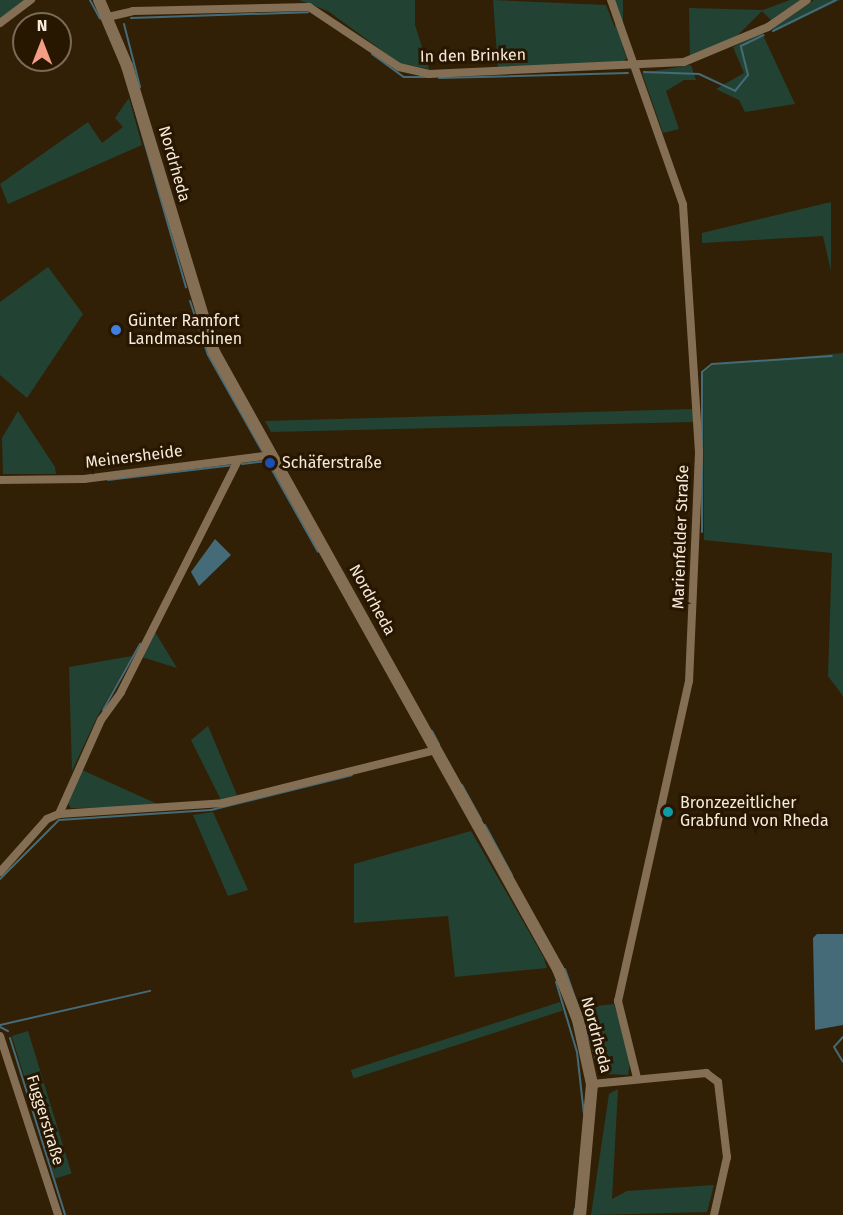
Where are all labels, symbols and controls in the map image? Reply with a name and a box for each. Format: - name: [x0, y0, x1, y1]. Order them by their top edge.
- north arrow: [12, 12, 72, 72]
- text: N: [37, 16, 47, 35]
- street label: In den Brinken: [420, 45, 526, 67]
- street label: Nordrheda: [154, 124, 194, 204]
- place label: Günter Ramfort Landmaschinen: [128, 311, 242, 349]
- marker: Günter Ramfort Landmaschinen: [109, 323, 123, 337]
- street label: Meinersheide: [84, 441, 184, 473]
- place label: Schäferstraße: [282, 453, 382, 473]
- marker: Schäferstraße: [263, 456, 277, 470]
- street label: Marienfelder Straße: [669, 465, 693, 609]
- street label: Nordrheda: [345, 561, 399, 639]
- place label: Bronzezeitlicher Grabfund von Rheda: [680, 793, 829, 831]
- marker: Bronzezeitlicher Grabfund von Rheda: [661, 805, 675, 819]
- street label: Nordrheda: [577, 995, 615, 1075]
- street label: Fuggerstraße: [22, 1073, 68, 1167]

